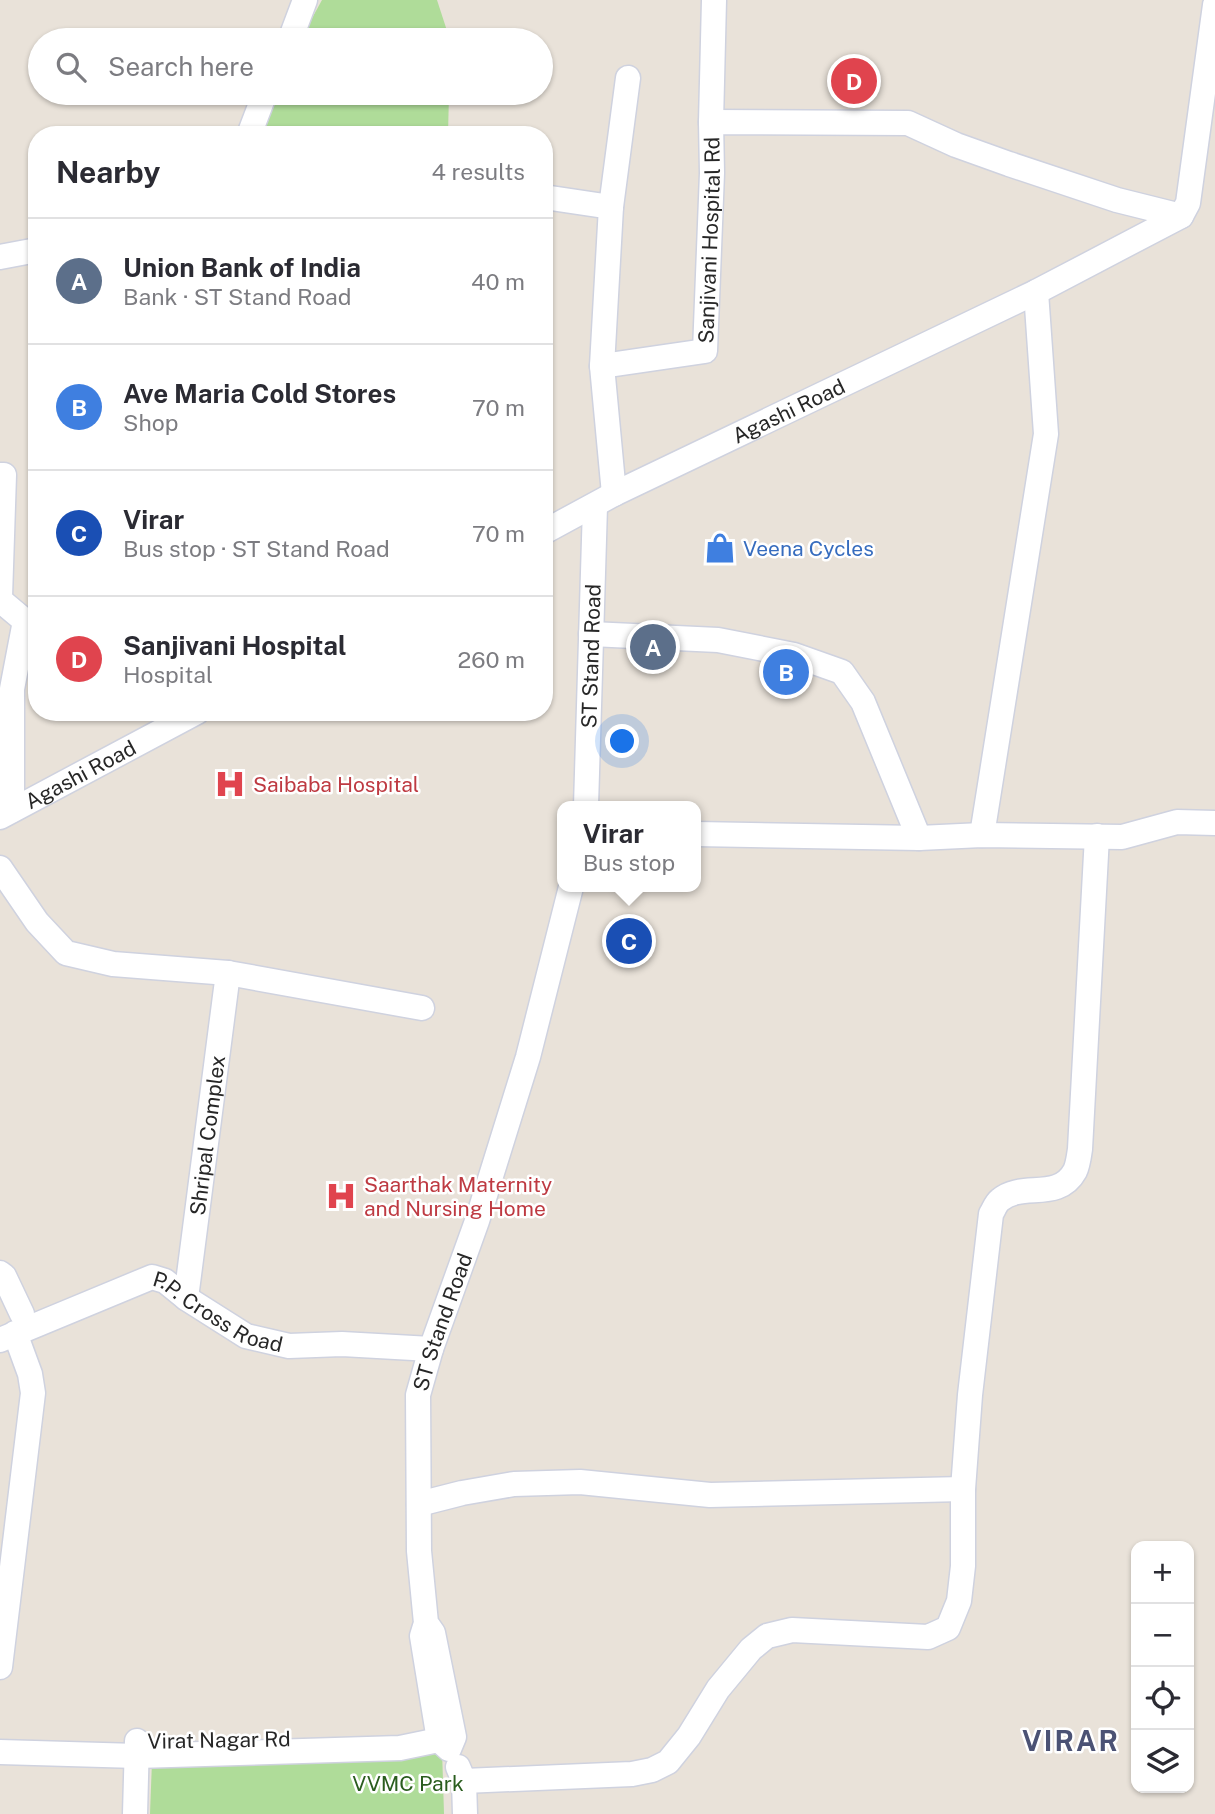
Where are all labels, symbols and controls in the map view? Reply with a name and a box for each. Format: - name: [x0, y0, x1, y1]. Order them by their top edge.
- search box: [28, 28, 553, 105]
- icon: search: [52, 48, 90, 86]
- text: Search here: [108, 51, 254, 82]
- pin: D: [831, 55, 877, 107]
- street label: Sanjivani Hospital Rd: [693, 137, 725, 344]
- text: Nearby: [56, 154, 160, 190]
- text: 4 results: [431, 158, 525, 185]
- text: Union Bank of India: [123, 252, 361, 283]
- text: A: [71, 268, 87, 295]
- text: 40 m: [471, 268, 525, 295]
- text: Bank · ST Stand Road: [123, 283, 352, 310]
- street label: Agashi Road: [728, 373, 849, 448]
- text: Ave Maria Cold Stores: [123, 378, 396, 409]
- text: B: [71, 394, 87, 421]
- text: 70 m: [472, 394, 525, 421]
- text: Shop: [123, 409, 178, 436]
- text: Virar: [123, 504, 184, 535]
- text: C: [71, 520, 87, 547]
- text: 70 m: [472, 520, 525, 547]
- shop icon: Veena Cycles: [703, 531, 737, 565]
- text: Bus stop · ST Stand Road: [123, 535, 390, 562]
- place label: Veena Cycles: [743, 536, 874, 561]
- street label: ST Stand Road: [576, 584, 605, 729]
- pin: A: [630, 621, 676, 673]
- text: Sanjivani Hospital: [123, 630, 347, 661]
- text: D: [71, 646, 87, 673]
- text: 260 m: [458, 646, 525, 673]
- pin: B: [763, 646, 809, 698]
- text: Hospital: [123, 661, 213, 688]
- your location: [605, 724, 639, 758]
- street label: Agashi Road: [21, 735, 140, 814]
- hospital icon: Saibaba Hospital: [213, 767, 247, 801]
- place label: Saibaba Hospital: [253, 772, 419, 797]
- popup: [557, 801, 701, 892]
- text: Virar: [583, 818, 644, 849]
- text: Bus stop: [583, 849, 675, 876]
- pin: C: [606, 915, 652, 967]
- street label: Shripal Complex: [184, 1054, 230, 1217]
- place label: Saarthak Maternity and Nursing Home: [364, 1172, 552, 1221]
- hospital icon: Saarthak Maternity and Nursing Home: [324, 1179, 358, 1213]
- street label: ST Stand Road: [407, 1250, 477, 1394]
- street label: P.P. Cross Road: [150, 1266, 285, 1357]
- map controls: [1131, 1541, 1194, 1793]
- button: +: [1131, 1541, 1194, 1604]
- button: −: [1131, 1604, 1194, 1667]
- button: locate: [1131, 1667, 1194, 1730]
- district label: VIRAR: [1022, 1724, 1120, 1757]
- street label: Virat Nagar Rd: [147, 1726, 291, 1754]
- button: layers: [1131, 1730, 1194, 1793]
- park label: VVMC Park: [352, 1771, 464, 1796]

